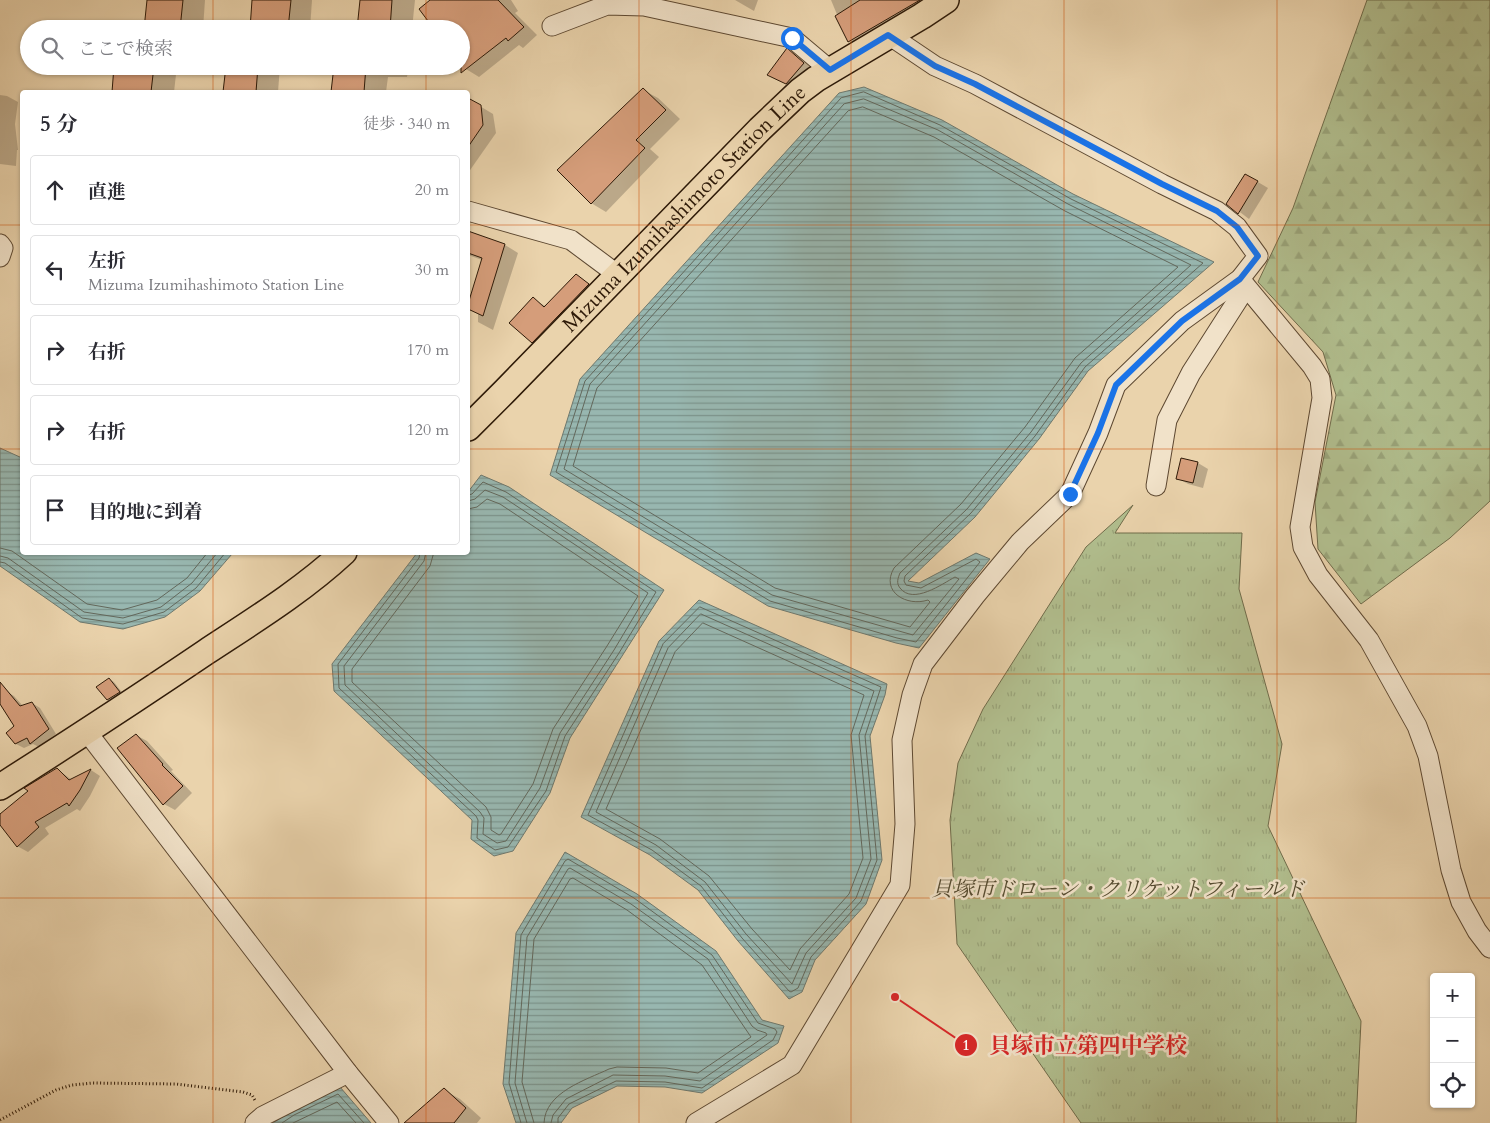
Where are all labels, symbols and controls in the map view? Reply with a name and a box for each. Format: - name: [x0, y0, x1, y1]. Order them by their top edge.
- search box: [20, 20, 470, 75]
- route start: [781, 27, 804, 50]
- icon: search: [38, 34, 66, 62]
- text: ここで検索: [78, 36, 173, 62]
- street label: Mizuma Izumihashimoto Station Line: [556, 78, 812, 338]
- text: 5 分: [40, 110, 77, 139]
- text: 徒歩 · 340 m: [363, 113, 450, 135]
- icon: ahead: [41, 176, 69, 204]
- text: 直進: [88, 179, 126, 205]
- text: 20 m: [415, 179, 449, 201]
- text: 左折: [88, 248, 126, 274]
- icon: left: [41, 256, 69, 284]
- text: 30 m: [415, 259, 449, 281]
- text: Mizuma Izumihashimoto Station Line: [88, 274, 344, 296]
- icon: right: [41, 336, 69, 364]
- text: 右折: [88, 339, 126, 365]
- text: 170 m: [407, 339, 449, 361]
- icon: right: [41, 416, 69, 444]
- text: 右折: [88, 419, 126, 445]
- text: 120 m: [407, 419, 449, 441]
- route end: [1059, 483, 1082, 506]
- icon: arrive: [41, 496, 69, 524]
- text: 目的地に到着: [88, 499, 202, 525]
- park label: 貝塚市ドローン・クリケットフィールド: [931, 875, 1306, 904]
- map controls: [1430, 973, 1475, 1108]
- button: +: [1430, 973, 1475, 1018]
- button: −: [1430, 1018, 1475, 1063]
- callout: 貝塚市立第四中学校: [954, 1026, 1197, 1063]
- text: 貝塚市立第四中学校: [989, 1031, 1187, 1061]
- text: 1: [962, 1035, 970, 1055]
- button: locate: [1430, 1063, 1475, 1108]

